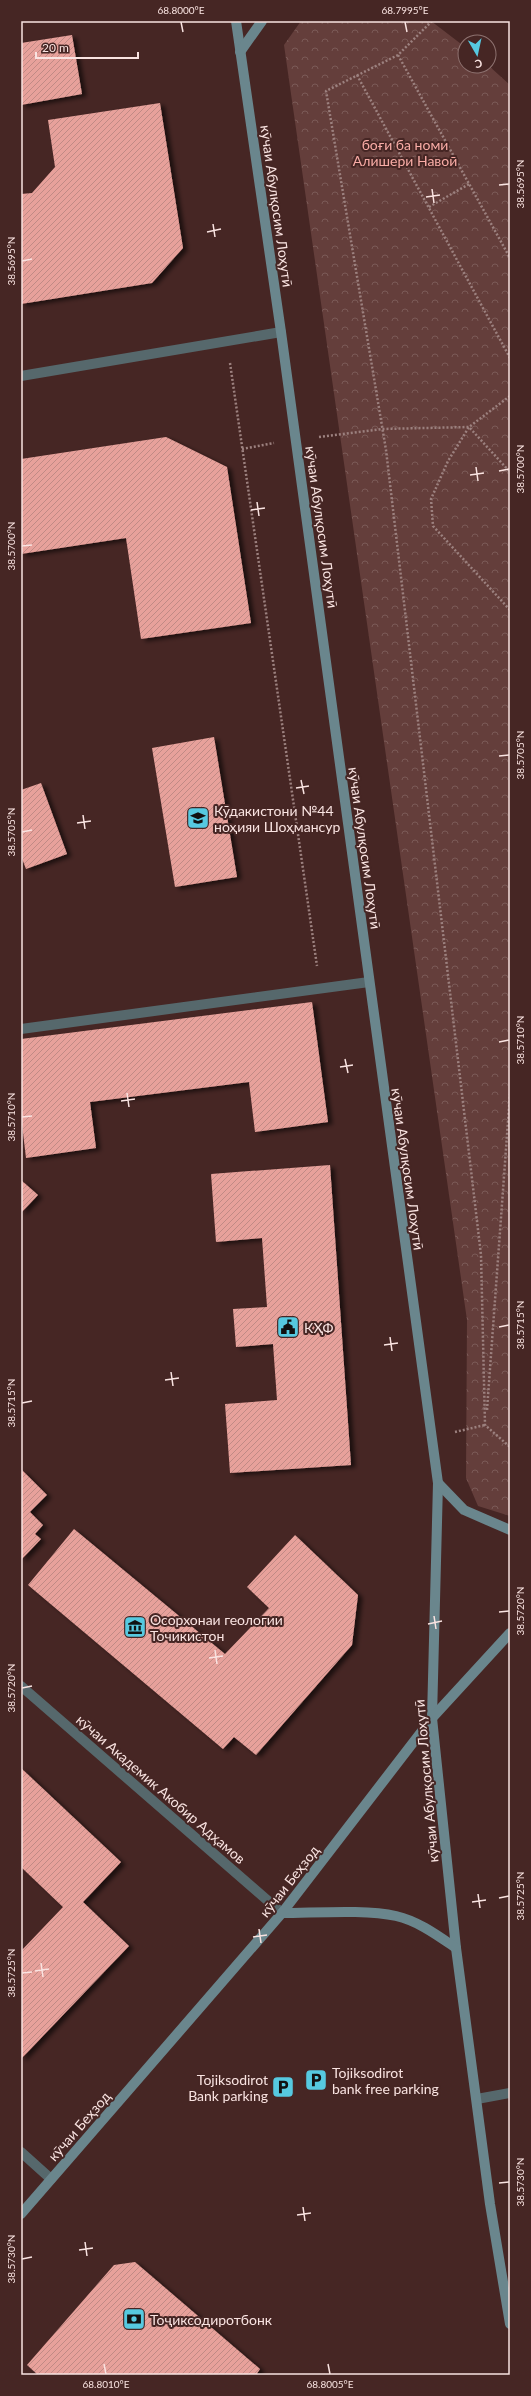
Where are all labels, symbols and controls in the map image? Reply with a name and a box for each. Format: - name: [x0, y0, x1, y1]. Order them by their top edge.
- text: 68.8000°E: [157, 4, 205, 16]
- text: 68.7995°E: [381, 4, 429, 16]
- scale bar: [36, 34, 138, 60]
- north arrow: [457, 34, 497, 74]
- text: 20 m: [42, 40, 69, 55]
- text: С: [473, 57, 483, 71]
- street label: кӯчаи Абулқосим Лоҳутӣ: [257, 124, 297, 288]
- park label: боғи ба номи Алишери Навоӣ: [353, 136, 457, 169]
- text: 38.5695°N: [514, 160, 526, 208]
- text: 38.5695°N: [5, 237, 17, 285]
- street label: кӯчаи Абулқосим Лоҳутӣ: [302, 445, 342, 609]
- text: 38.5700°N: [514, 445, 526, 493]
- text: 38.5700°N: [5, 522, 17, 570]
- text: 38.5705°N: [514, 731, 526, 779]
- street label: кӯчаи Абулқосим Лоҳутӣ: [345, 766, 385, 930]
- place label: Кӯдакистони №44 ноҳияи Шоҳмансур: [214, 802, 340, 835]
- school or university icon: Кӯдакистони №44 ноҳияи Шоҳмансур: [185, 805, 211, 831]
- text: 38.5705°N: [5, 808, 17, 856]
- text: 38.5710°N: [514, 1016, 526, 1064]
- street label: кӯчаи Абулқосим Лоҳутӣ: [388, 1087, 428, 1251]
- text: 38.5710°N: [5, 1093, 17, 1141]
- text: 38.5715°N: [514, 1301, 526, 1349]
- public building icon: КҲФ: [275, 1314, 301, 1340]
- place label: КҲФ: [304, 1319, 333, 1336]
- text: 38.5715°N: [5, 1379, 17, 1427]
- text: 38.5720°N: [514, 1587, 526, 1635]
- place label: Осорхонаи геологии Точикистон: [150, 1611, 283, 1644]
- museum icon: Осорхонаи геологии Точикистон: [122, 1614, 148, 1640]
- text: 38.5720°N: [5, 1664, 17, 1712]
- street label: кӯчаи Абулқосим Лоҳутӣ: [410, 1699, 442, 1863]
- street label: кӯчаи Академик Акобир Адҳамов: [73, 1711, 249, 1867]
- street label: кӯчаи Беҳзод: [256, 1841, 323, 1920]
- text: 38.5725°N: [514, 1872, 526, 1920]
- text: 38.5725°N: [5, 1949, 17, 1997]
- place label: Tojiksodirot bank free parking: [332, 2064, 439, 2097]
- parking icon: Tojiksodirot bank free parking: [303, 2067, 329, 2093]
- place label: Tojiksodirot Bank parking: [188, 2071, 268, 2104]
- parking icon: Tojiksodirot Bank parking: [270, 2074, 296, 2100]
- street label: кӯчаи Беҳзод: [44, 2088, 114, 2164]
- text: 38.5730°N: [514, 2158, 526, 2206]
- text: 38.5730°N: [5, 2235, 17, 2283]
- bank icon: Тоҷиксодиротбонк: [121, 2306, 147, 2332]
- place label: Тоҷиксодиротбонк: [150, 2311, 273, 2328]
- text: 68.8010°E: [82, 2378, 130, 2390]
- text: 68.8005°E: [306, 2378, 354, 2390]

